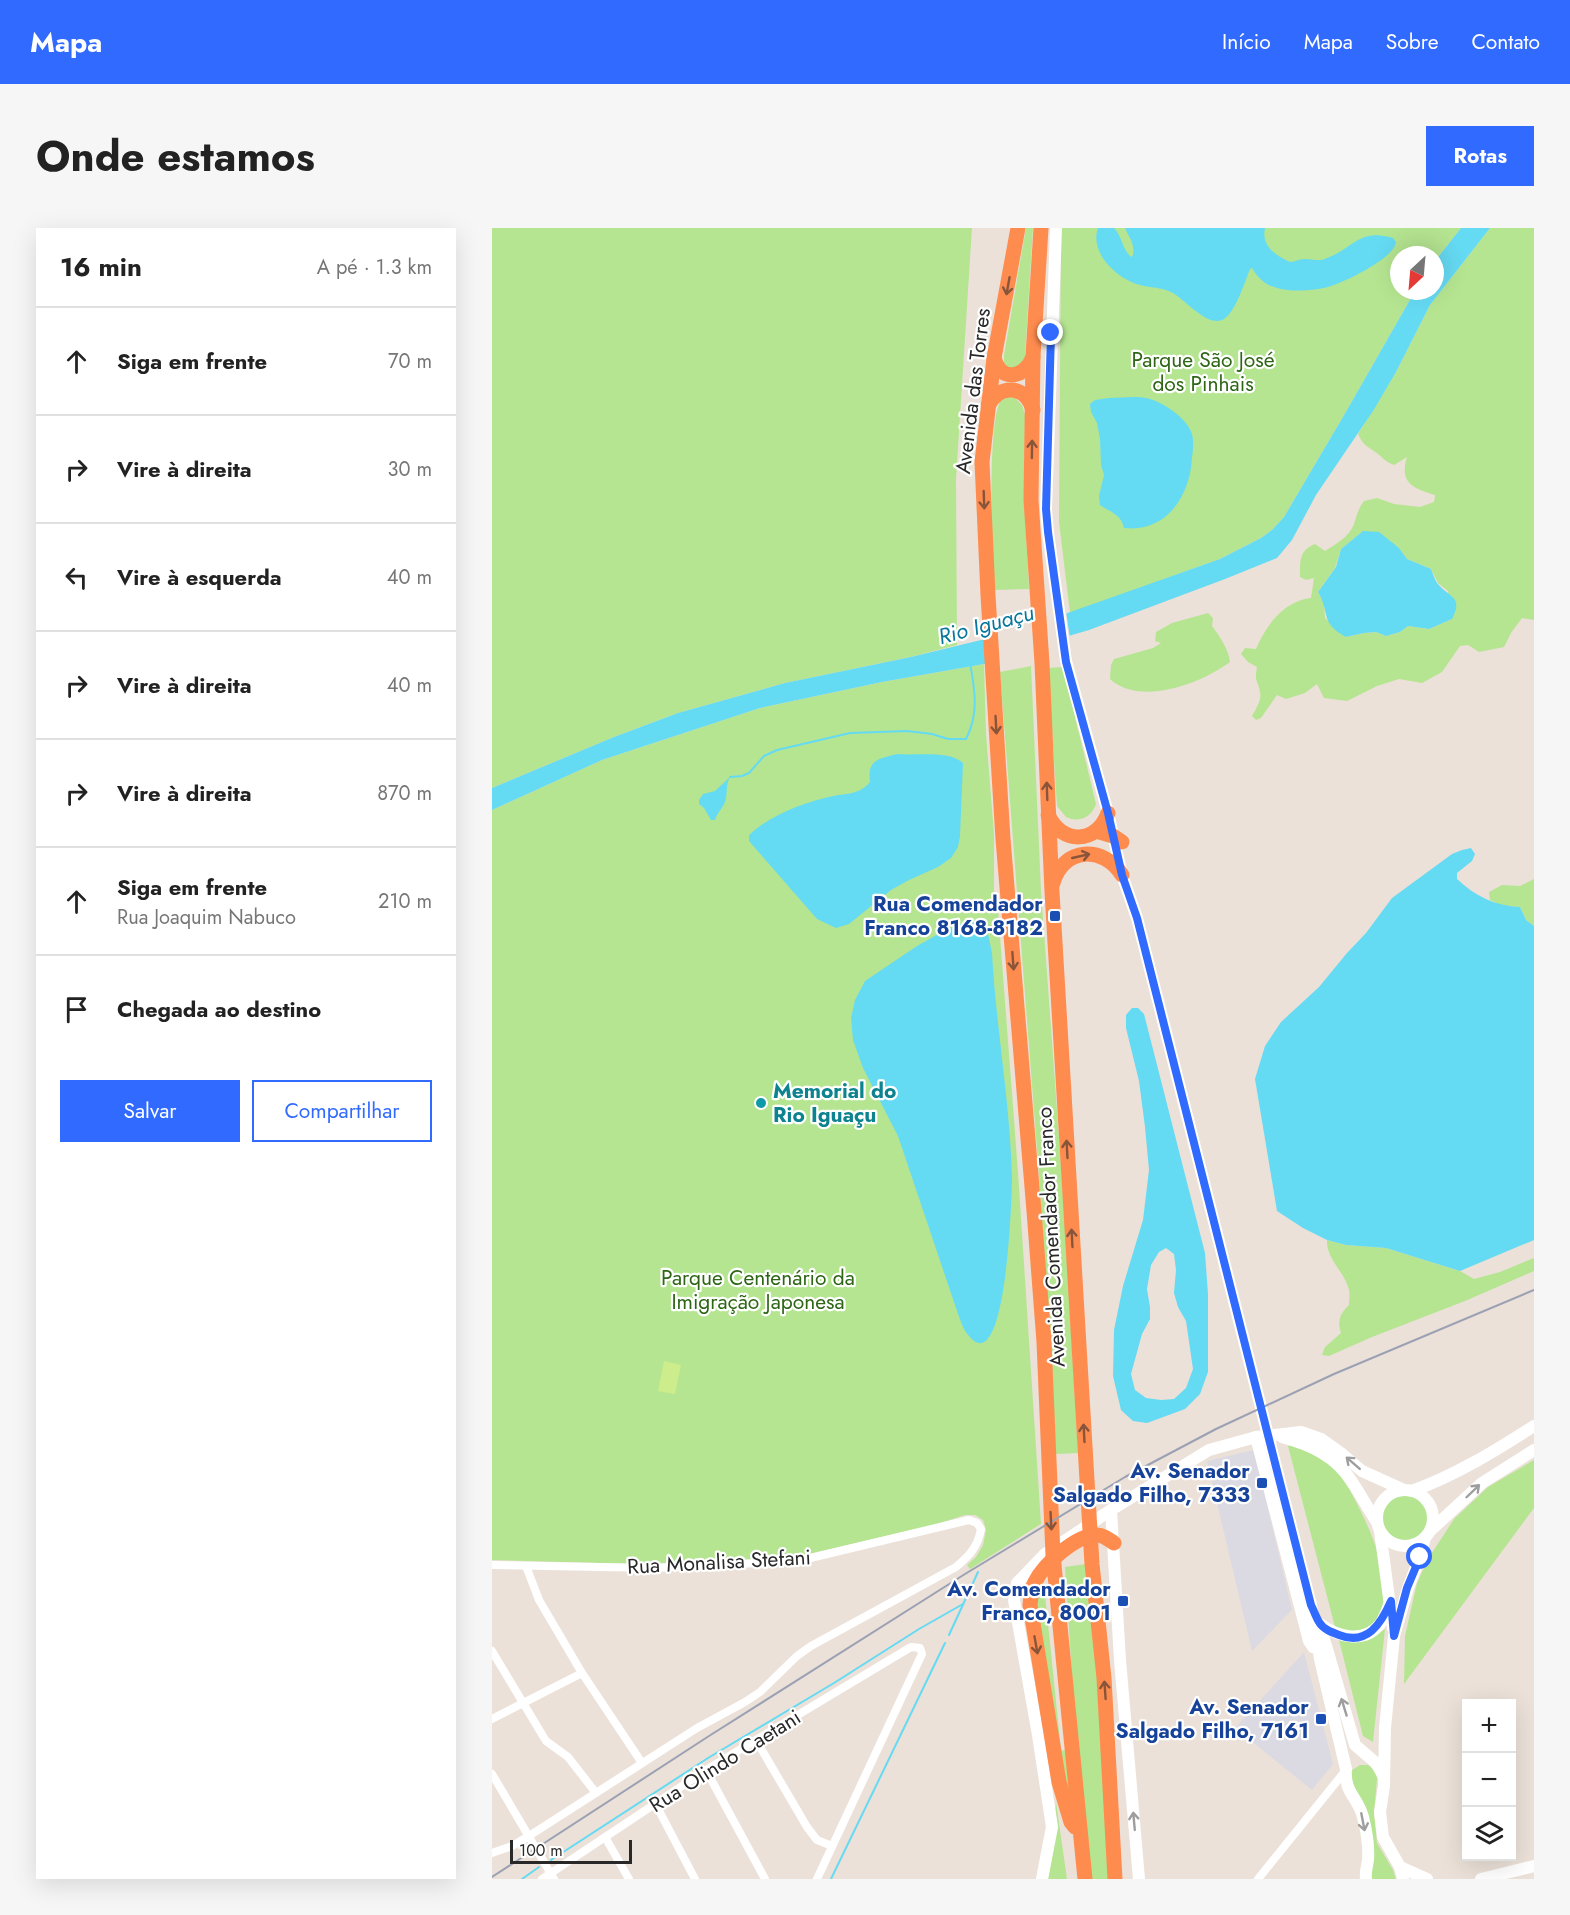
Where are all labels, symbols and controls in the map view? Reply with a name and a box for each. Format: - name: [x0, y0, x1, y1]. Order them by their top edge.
- text: Mapa: [30, 22, 102, 63]
- text: Início: [1222, 27, 1271, 57]
- text: Mapa: [1304, 27, 1353, 57]
- text: Sobre: [1386, 27, 1438, 57]
- text: Contato: [1471, 27, 1540, 57]
- text: Onde estamos: [36, 126, 315, 187]
- button: Rotas: [1426, 126, 1534, 186]
- north arrow: [1390, 246, 1444, 300]
- text: 16 min: [60, 248, 142, 286]
- text: A pé · 1.3 km: [317, 253, 432, 282]
- one-way arrow: [1002, 275, 1013, 295]
- street label: Avenida das Torres: [948, 306, 998, 476]
- route end: [1037, 319, 1063, 345]
- icon: ahead: [60, 345, 93, 378]
- text: Siga em frente: [117, 345, 267, 377]
- park label: Parque São José dos Pinhais: [1131, 345, 1275, 399]
- text: 70 m: [388, 347, 432, 376]
- one-way arrow: [1027, 440, 1038, 460]
- icon: right: [60, 453, 93, 486]
- text: Vire à direita: [117, 453, 252, 485]
- text: 30 m: [387, 455, 432, 484]
- one-way arrow: [978, 489, 990, 509]
- icon: left: [60, 561, 93, 594]
- text: Vire à esquerda: [117, 561, 282, 593]
- text: 40 m: [387, 563, 432, 592]
- water label: Rio Iguaçu: [935, 596, 1037, 652]
- icon: right: [60, 669, 93, 702]
- text: Vire à direita: [117, 669, 252, 701]
- text: 40 m: [387, 671, 432, 700]
- one-way arrow: [991, 714, 1002, 734]
- icon: right: [60, 777, 93, 810]
- text: Vire à direita: [117, 777, 252, 809]
- text: 870 m: [377, 779, 432, 808]
- one-way arrow: [1041, 782, 1053, 802]
- one-way arrow: [1071, 850, 1090, 862]
- text: Siga em frente: [117, 871, 267, 903]
- icon: ahead: [60, 885, 93, 918]
- text: 210 m: [378, 887, 432, 916]
- place label: Rua Comendador Franco 8168-8182: [864, 889, 1043, 943]
- text: Rua Joaquim Nabuco: [117, 903, 296, 932]
- marker: Rua Comendador Franco 8168-8182: [1048, 909, 1062, 923]
- one-way arrow: [1008, 951, 1019, 971]
- icon: arrive: [60, 993, 93, 1026]
- text: Chegada ao destino: [117, 993, 321, 1025]
- place label: Memorial do Rio Iguaçu: [773, 1076, 896, 1130]
- button: Salvar: [60, 1080, 240, 1142]
- button: Compartilhar: [252, 1080, 432, 1142]
- marker: Memorial do Rio Iguaçu: [754, 1096, 768, 1110]
- street label: Avenida Comendador Franco: [1029, 1106, 1073, 1368]
- one-way arrow: [1062, 1140, 1073, 1160]
- one-way arrow: [1067, 1229, 1078, 1249]
- park label: Parque Centenário da Imigração Japonesa: [661, 1263, 855, 1317]
- one-way arrow: [1078, 1424, 1089, 1444]
- place label: Av. Senador Salgado Filho, 7333: [1053, 1456, 1250, 1510]
- one-way arrow: [1345, 1456, 1361, 1469]
- marker: Av. Senador Salgado Filho, 7333: [1255, 1476, 1269, 1490]
- one-way arrow: [1465, 1484, 1480, 1498]
- one-way arrow: [1046, 1510, 1057, 1530]
- street label: Rua Monalisa Stefani: [626, 1542, 812, 1582]
- route start: [1406, 1543, 1432, 1569]
- place label: Av. Comendador Franco, 8001: [946, 1574, 1111, 1628]
- marker: Av. Comendador Franco, 8001: [1116, 1594, 1130, 1608]
- one-way arrow: [1031, 1634, 1042, 1654]
- one-way arrow: [1099, 1681, 1110, 1701]
- place label: Av. Senador Salgado Filho, 7161: [1116, 1692, 1309, 1746]
- one-way arrow: [1338, 1698, 1349, 1717]
- map controls: [1462, 1699, 1516, 1861]
- button: +: [1462, 1699, 1516, 1753]
- street label: Rua Olindo Caetani: [643, 1702, 807, 1820]
- marker: Av. Senador Salgado Filho, 7161: [1314, 1712, 1328, 1726]
- button: −: [1462, 1753, 1516, 1807]
- button: layers: [1462, 1807, 1516, 1861]
- one-way arrow: [1128, 1811, 1139, 1831]
- one-way arrow: [1358, 1812, 1369, 1832]
- scale bar: [510, 1837, 632, 1864]
- text: 100 m: [519, 1839, 563, 1862]

